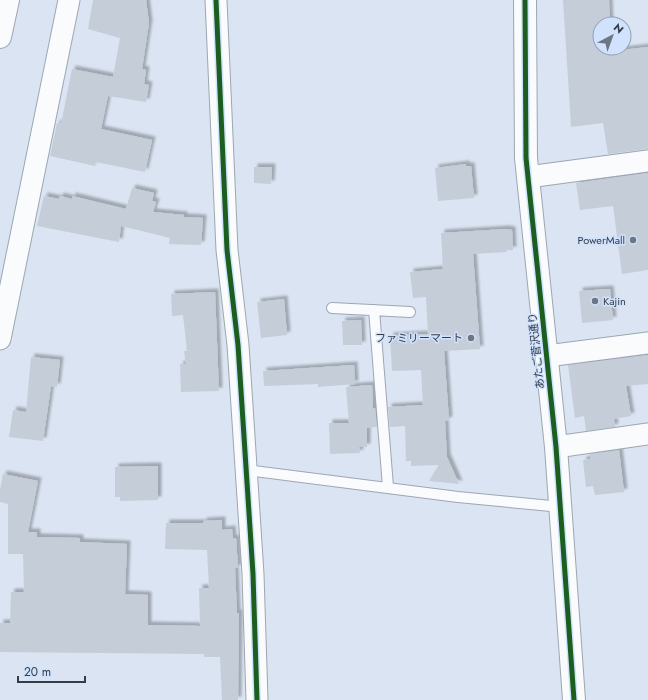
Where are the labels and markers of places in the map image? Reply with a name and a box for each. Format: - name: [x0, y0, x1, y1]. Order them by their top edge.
- place label: PowerMall: [577, 232, 625, 248]
- marker: PowerMall: [628, 235, 638, 245]
- place label: Kajin: [603, 293, 626, 309]
- marker: Kajin: [590, 296, 600, 306]
- place label: ファミリーマート: [375, 330, 463, 346]
- marker: ファミリーマート: [466, 333, 476, 343]

